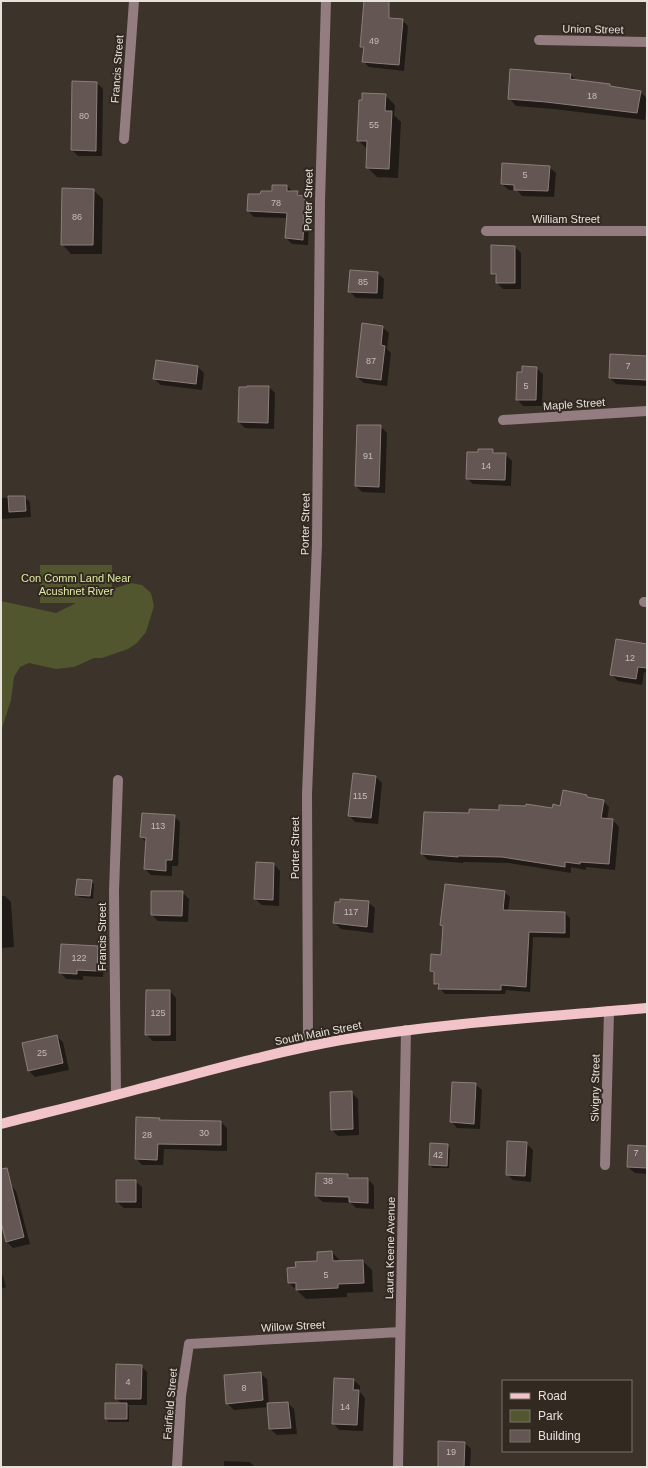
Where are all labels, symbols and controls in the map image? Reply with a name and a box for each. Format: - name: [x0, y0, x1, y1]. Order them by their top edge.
- street label: Union Street: [562, 22, 624, 36]
- street label: Francis Street: [109, 34, 125, 104]
- house number: 49: [369, 36, 379, 46]
- house number: 18: [587, 91, 597, 101]
- house number: 80: [79, 111, 89, 121]
- house number: 55: [369, 120, 379, 130]
- street label: Porter Street: [301, 169, 315, 231]
- house number: 5: [522, 170, 528, 180]
- house number: 78: [271, 198, 281, 208]
- house number: 86: [72, 212, 82, 222]
- street label: William Street: [532, 213, 600, 225]
- house number: 85: [358, 277, 368, 287]
- house number: 87: [366, 356, 376, 366]
- house number: 7: [625, 361, 631, 371]
- house number: 5: [523, 381, 529, 391]
- street label: Maple Street: [542, 396, 606, 412]
- house number: 91: [363, 451, 373, 461]
- house number: 14: [481, 461, 491, 471]
- street label: Porter Street: [298, 493, 312, 555]
- park label: Con Comm Land Near Acushnet River: [21, 572, 131, 597]
- house number: 12: [625, 653, 635, 663]
- house number: 115: [353, 791, 367, 801]
- street label: Porter Street: [289, 817, 301, 879]
- house number: 113: [151, 821, 165, 831]
- street label: Francis Street: [96, 903, 108, 971]
- house number: 117: [344, 907, 358, 917]
- house number: 122: [71, 953, 87, 963]
- house number: 125: [150, 1008, 166, 1018]
- street label: South Main Street: [274, 1019, 362, 1047]
- house number: 25: [37, 1048, 47, 1058]
- street label: Sivigny Street: [588, 1054, 602, 1122]
- house number: 30: [199, 1128, 209, 1138]
- house number: 28: [142, 1130, 152, 1140]
- house number: 7: [633, 1148, 639, 1158]
- house number: 42: [433, 1150, 443, 1160]
- house number: 38: [323, 1176, 333, 1186]
- street label: Laura Keene Avenue: [383, 1197, 397, 1299]
- house number: 5: [323, 1270, 329, 1280]
- street label: Willow Street: [261, 1318, 325, 1334]
- street label: Fairfield Street: [161, 1368, 179, 1440]
- house number: 4: [125, 1377, 131, 1387]
- legend: [502, 1380, 632, 1452]
- house number: 8: [241, 1383, 247, 1393]
- text: Road: [538, 1389, 567, 1403]
- house number: 14: [340, 1402, 350, 1412]
- text: Park: [538, 1409, 564, 1423]
- text: Building: [538, 1429, 581, 1443]
- house number: 19: [446, 1447, 456, 1457]

